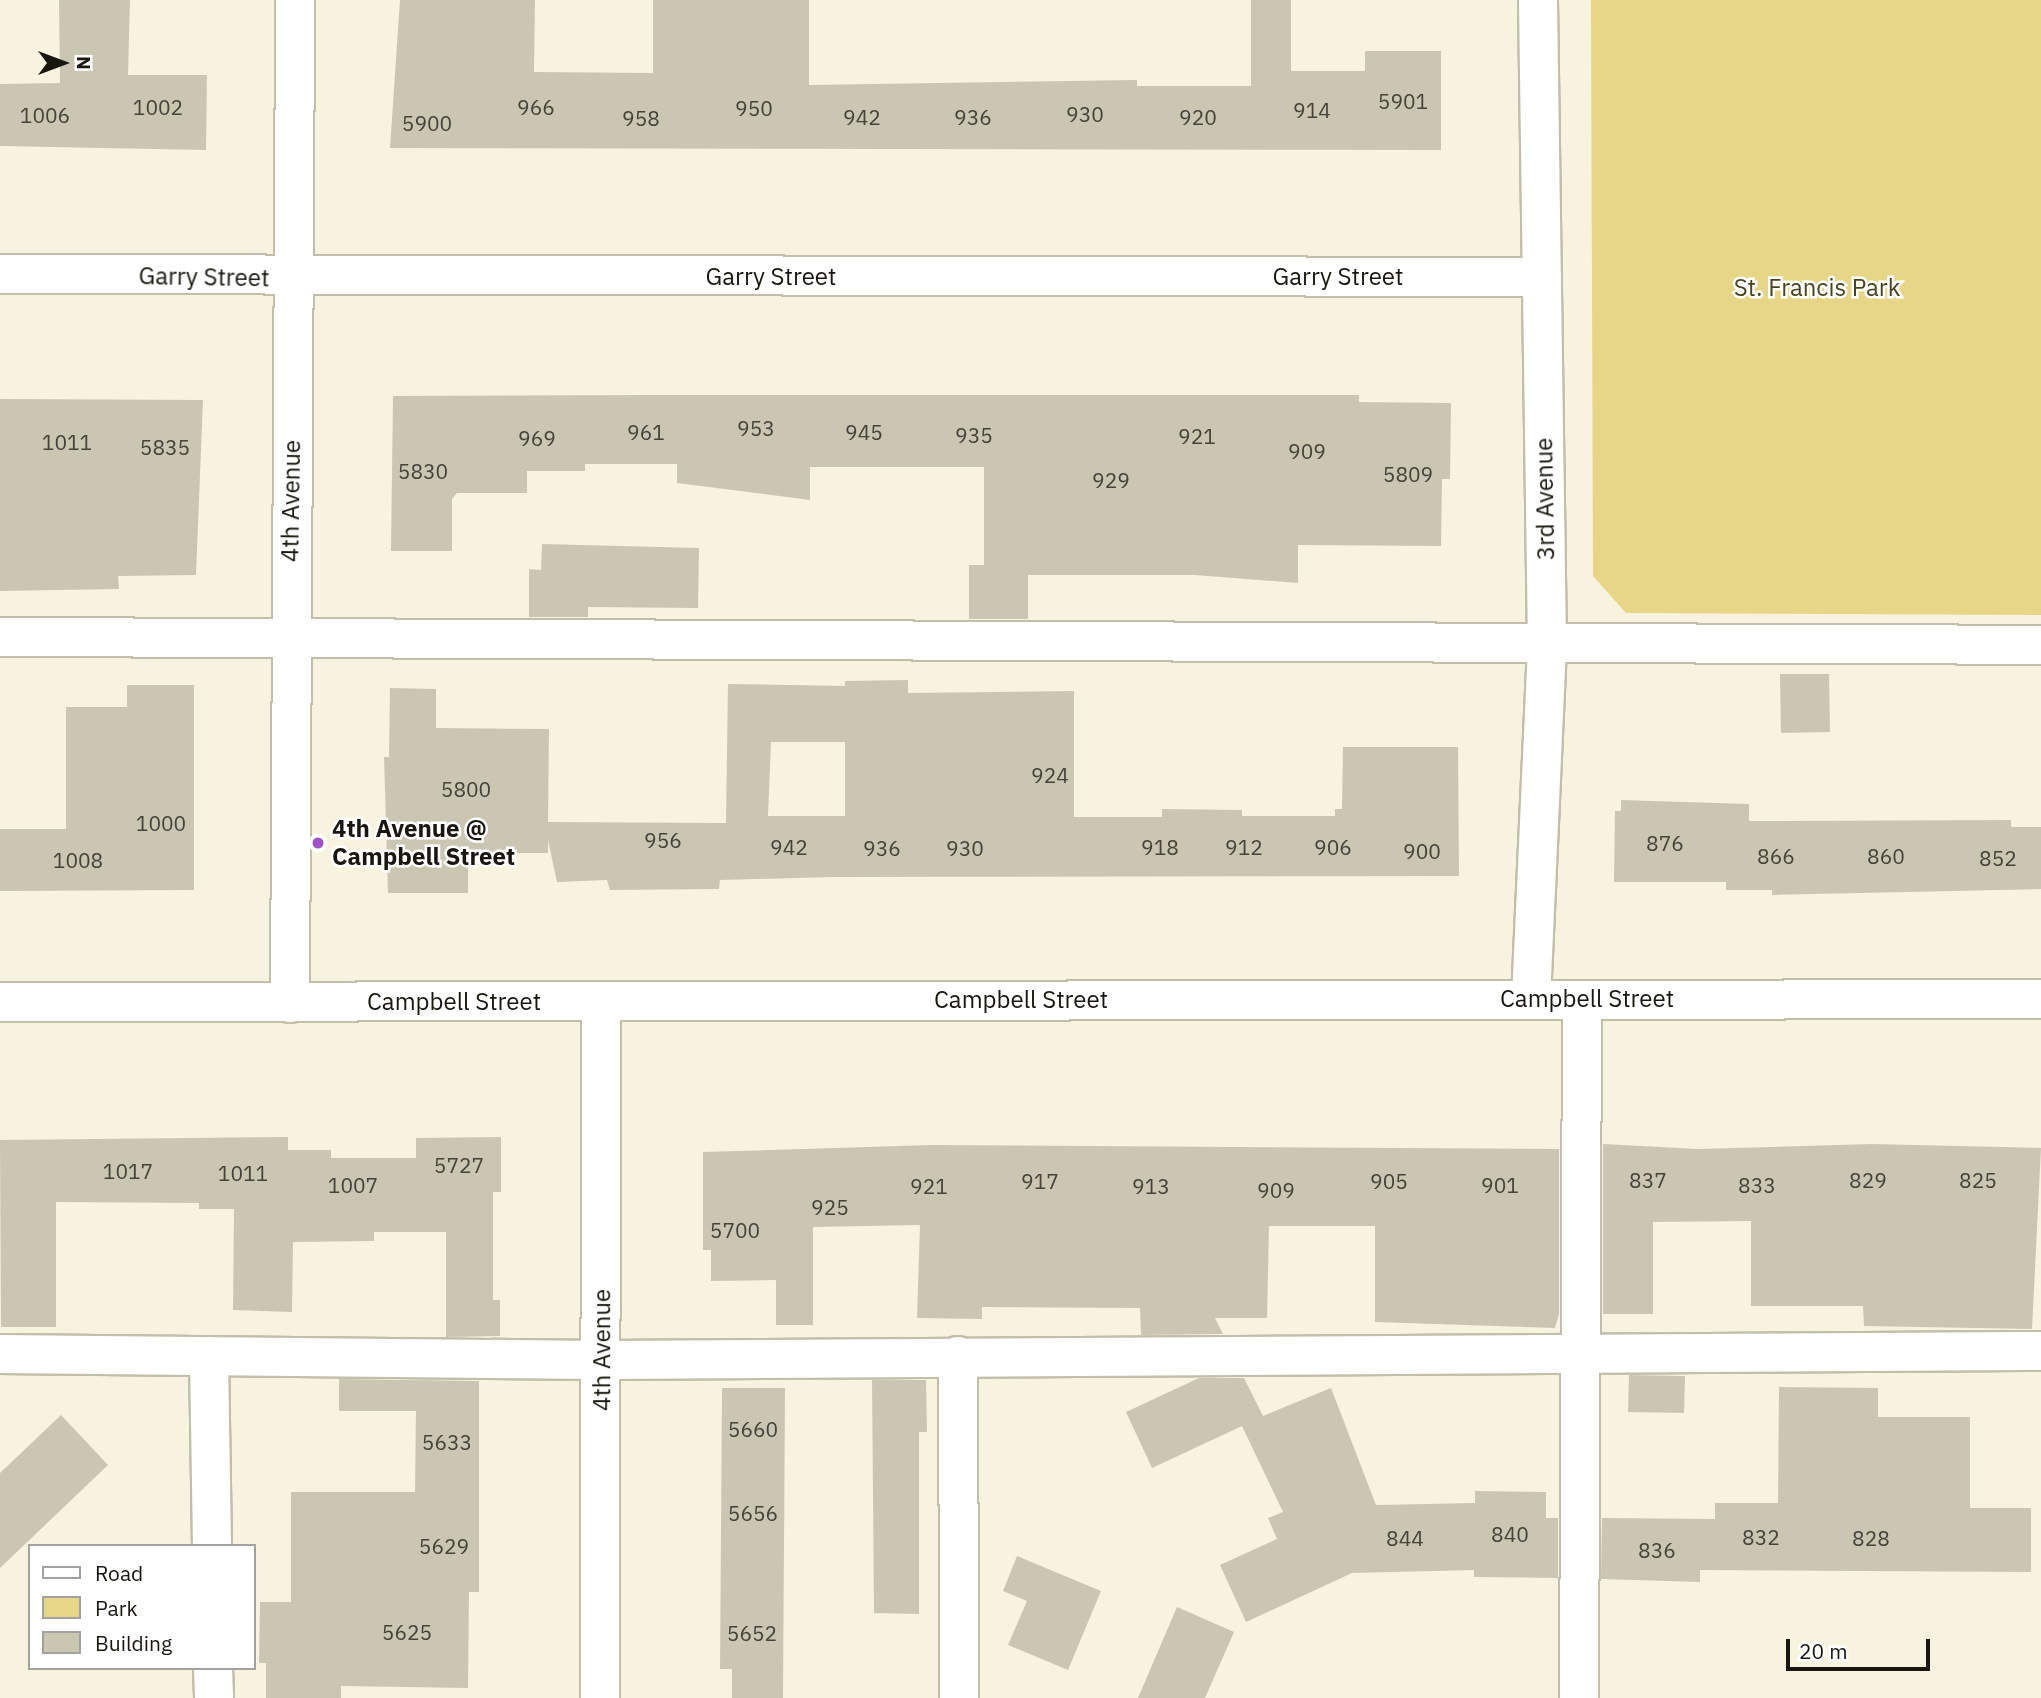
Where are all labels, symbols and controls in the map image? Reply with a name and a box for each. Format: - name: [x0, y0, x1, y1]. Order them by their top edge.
- north arrow: [28, 28, 98, 98]
- text: N: [72, 56, 96, 70]
- house number: 5901: [1378, 88, 1428, 114]
- house number: 1002: [133, 94, 183, 120]
- house number: 966: [517, 94, 555, 120]
- house number: 950: [735, 95, 773, 121]
- house number: 914: [1293, 97, 1331, 123]
- house number: 930: [1066, 101, 1104, 127]
- house number: 1006: [20, 102, 70, 128]
- house number: 942: [843, 104, 881, 130]
- house number: 936: [954, 104, 992, 130]
- house number: 920: [1179, 104, 1217, 130]
- house number: 958: [622, 105, 660, 131]
- house number: 5900: [402, 110, 452, 136]
- street label: Garry Street: [138, 261, 270, 293]
- street label: Garry Street: [706, 263, 836, 291]
- street label: Garry Street: [1273, 263, 1403, 291]
- park label: St. Francis Park: [1734, 274, 1900, 302]
- house number: 953: [737, 415, 775, 441]
- house number: 961: [627, 419, 665, 445]
- house number: 945: [845, 419, 883, 445]
- house number: 935: [955, 422, 993, 448]
- house number: 921: [1178, 423, 1216, 449]
- house number: 969: [518, 425, 556, 451]
- house number: 1011: [42, 429, 92, 455]
- house number: 5835: [140, 434, 190, 460]
- street label: 3rd Avenue: [1530, 437, 1560, 561]
- house number: 909: [1288, 438, 1326, 464]
- street label: 4th Avenue: [276, 440, 306, 562]
- house number: 5830: [398, 458, 448, 484]
- house number: 5809: [1383, 461, 1433, 487]
- house number: 929: [1092, 467, 1130, 493]
- house number: 924: [1031, 762, 1069, 788]
- house number: 5800: [441, 776, 491, 802]
- house number: 1000: [136, 810, 186, 836]
- place label: 4th Avenue @ Campbell Street: [332, 815, 515, 871]
- house number: 956: [644, 827, 682, 853]
- house number: 876: [1646, 830, 1684, 856]
- house number: 942: [770, 834, 808, 860]
- house number: 918: [1141, 834, 1179, 860]
- house number: 912: [1225, 834, 1263, 860]
- house number: 906: [1314, 834, 1352, 860]
- marker: 4th Avenue @ Campbell Street: [310, 835, 326, 851]
- house number: 936: [863, 835, 901, 861]
- house number: 930: [946, 835, 984, 861]
- house number: 900: [1403, 838, 1441, 864]
- house number: 866: [1757, 843, 1795, 869]
- house number: 860: [1867, 843, 1905, 869]
- house number: 852: [1979, 845, 2017, 871]
- house number: 1008: [53, 847, 103, 873]
- street label: Campbell Street: [1500, 985, 1674, 1013]
- street label: Campbell Street: [934, 986, 1108, 1014]
- street label: Campbell Street: [367, 988, 541, 1016]
- house number: 5727: [434, 1152, 484, 1178]
- house number: 1017: [103, 1158, 153, 1184]
- house number: 1011: [218, 1160, 268, 1186]
- house number: 837: [1629, 1167, 1667, 1193]
- house number: 829: [1849, 1167, 1887, 1193]
- house number: 825: [1959, 1167, 1997, 1193]
- house number: 917: [1021, 1168, 1059, 1194]
- house number: 905: [1370, 1168, 1408, 1194]
- house number: 1007: [328, 1172, 378, 1198]
- house number: 901: [1481, 1172, 1519, 1198]
- house number: 833: [1738, 1172, 1776, 1198]
- house number: 921: [910, 1173, 948, 1199]
- house number: 913: [1132, 1173, 1170, 1199]
- house number: 909: [1257, 1177, 1295, 1203]
- house number: 925: [811, 1194, 849, 1220]
- house number: 5700: [710, 1217, 760, 1243]
- street label: 4th Avenue: [588, 1289, 616, 1411]
- house number: 5660: [728, 1416, 778, 1442]
- house number: 5633: [422, 1429, 472, 1455]
- house number: 5656: [728, 1500, 778, 1526]
- house number: 840: [1491, 1521, 1529, 1547]
- house number: 832: [1742, 1524, 1780, 1550]
- house number: 844: [1386, 1525, 1424, 1551]
- house number: 828: [1852, 1525, 1890, 1551]
- house number: 5629: [419, 1533, 469, 1559]
- house number: 836: [1638, 1537, 1676, 1563]
- legend: [28, 1544, 256, 1670]
- text: Road: [95, 1559, 143, 1587]
- text: Park: [95, 1594, 138, 1622]
- house number: 5625: [382, 1619, 432, 1645]
- house number: 5652: [727, 1620, 777, 1646]
- scale bar: [1789, 1624, 1932, 1668]
- text: Building: [95, 1629, 172, 1657]
- text: 20 m: [1799, 1637, 1848, 1665]

